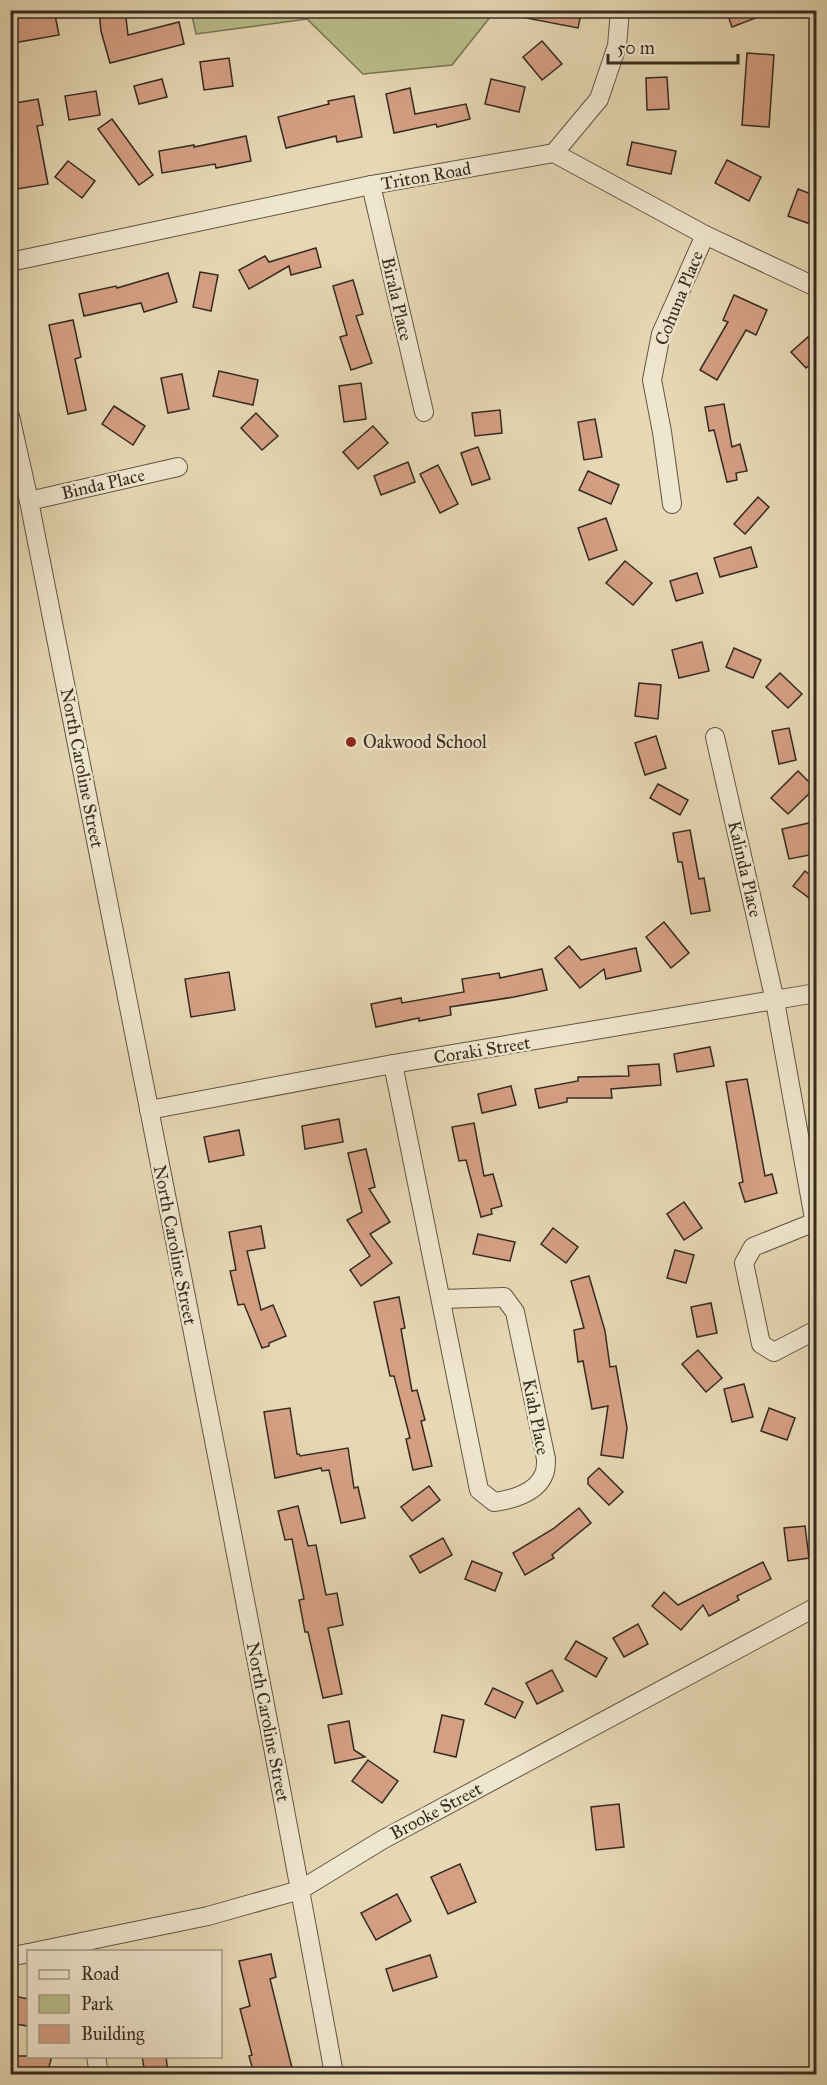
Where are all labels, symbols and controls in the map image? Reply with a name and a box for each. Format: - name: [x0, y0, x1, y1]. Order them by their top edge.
- scale bar: [608, 27, 738, 65]
- text: 50 m: [617, 37, 655, 59]
- street label: Triton Road: [379, 157, 473, 195]
- street label: Cohuna Place: [650, 248, 708, 348]
- street label: Birala Place: [377, 255, 417, 343]
- street label: Binda Place: [59, 464, 147, 504]
- street label: North Caroline Street: [56, 686, 108, 850]
- place label: Oakwood School: [363, 731, 487, 753]
- marker: Oakwood School: [344, 735, 358, 749]
- street label: Kalinda Place: [723, 819, 767, 919]
- street label: Coraki Street: [432, 1031, 533, 1069]
- street label: North Caroline Street: [149, 1163, 201, 1327]
- street label: Kiah Place: [518, 1377, 554, 1457]
- street label: North Caroline Street: [242, 1640, 294, 1804]
- street label: Brooke Street: [386, 1777, 486, 1844]
- legend: [27, 1950, 222, 2058]
- text: Road: [81, 1963, 119, 1985]
- text: Park: [81, 1993, 114, 2015]
- text: Building: [81, 2023, 145, 2046]

